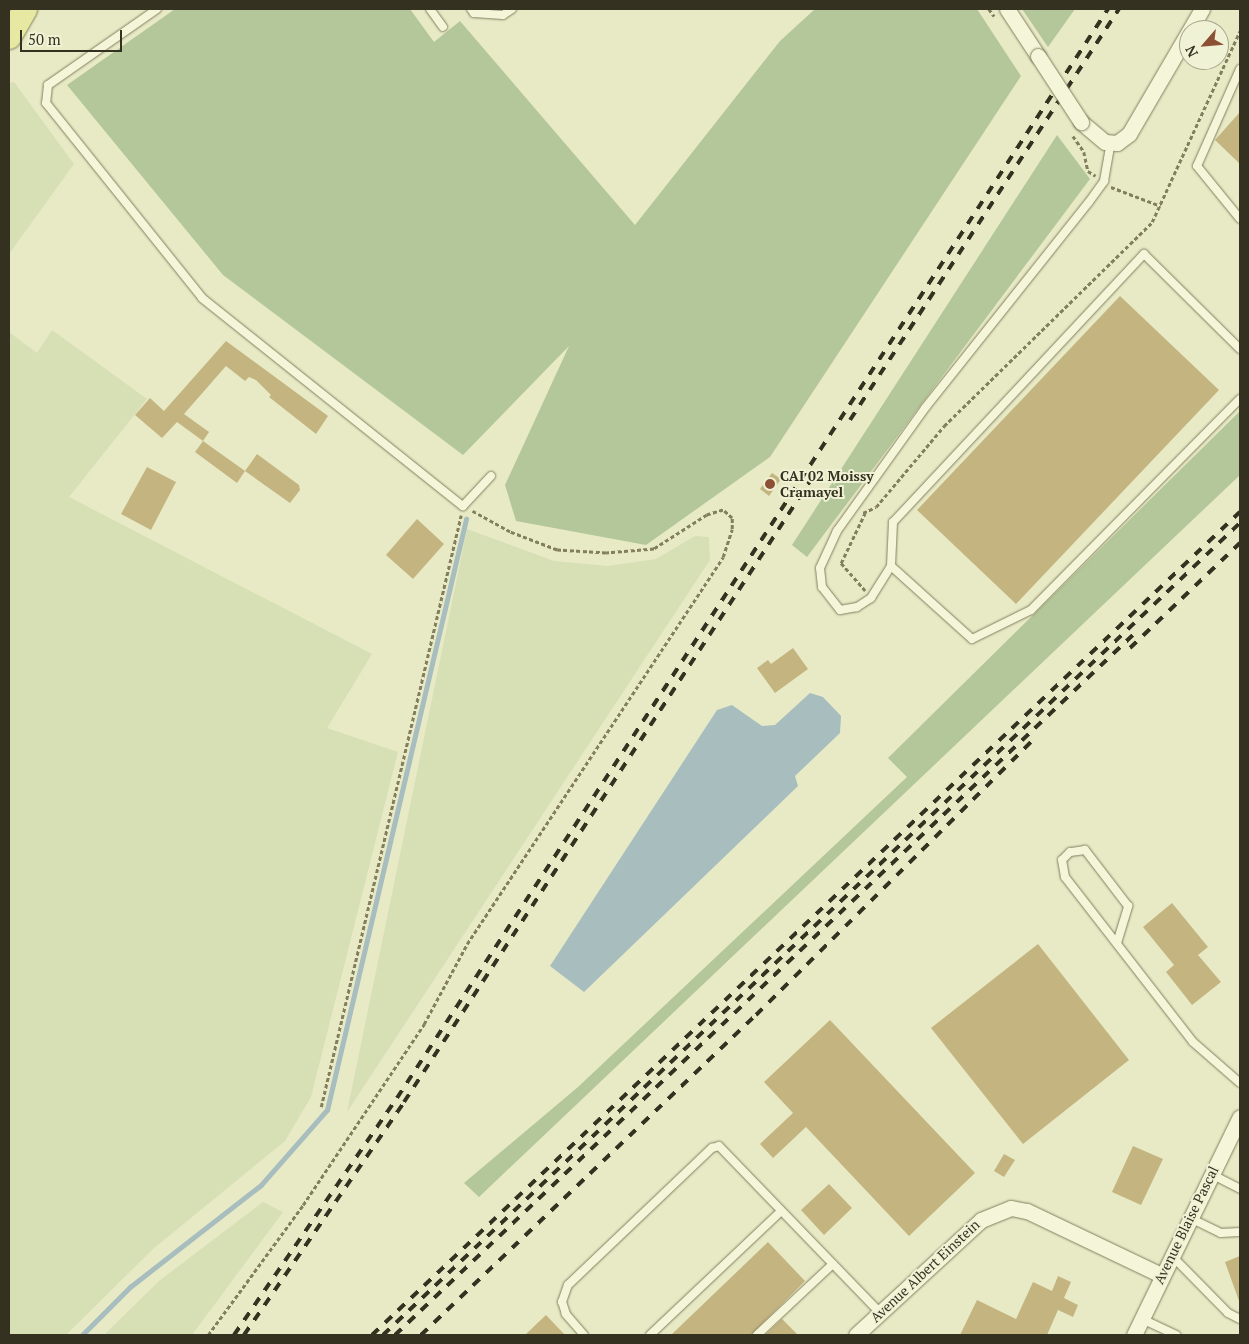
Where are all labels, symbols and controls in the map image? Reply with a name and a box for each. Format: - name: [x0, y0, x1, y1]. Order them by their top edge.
- scale bar: [22, 20, 125, 52]
- north arrow: [1179, 20, 1229, 70]
- text: 50 m: [28, 29, 61, 49]
- text: N: [1180, 43, 1202, 61]
- place label: CAI 02 Moissy Cramayel: [780, 468, 874, 501]
- marker: CAI 02 Moissy Cramayel: [764, 478, 776, 490]
- street label: Avenue Blaise Pascal: [1150, 1163, 1222, 1287]
- street label: Avenue Albert Einstein: [867, 1216, 983, 1326]

